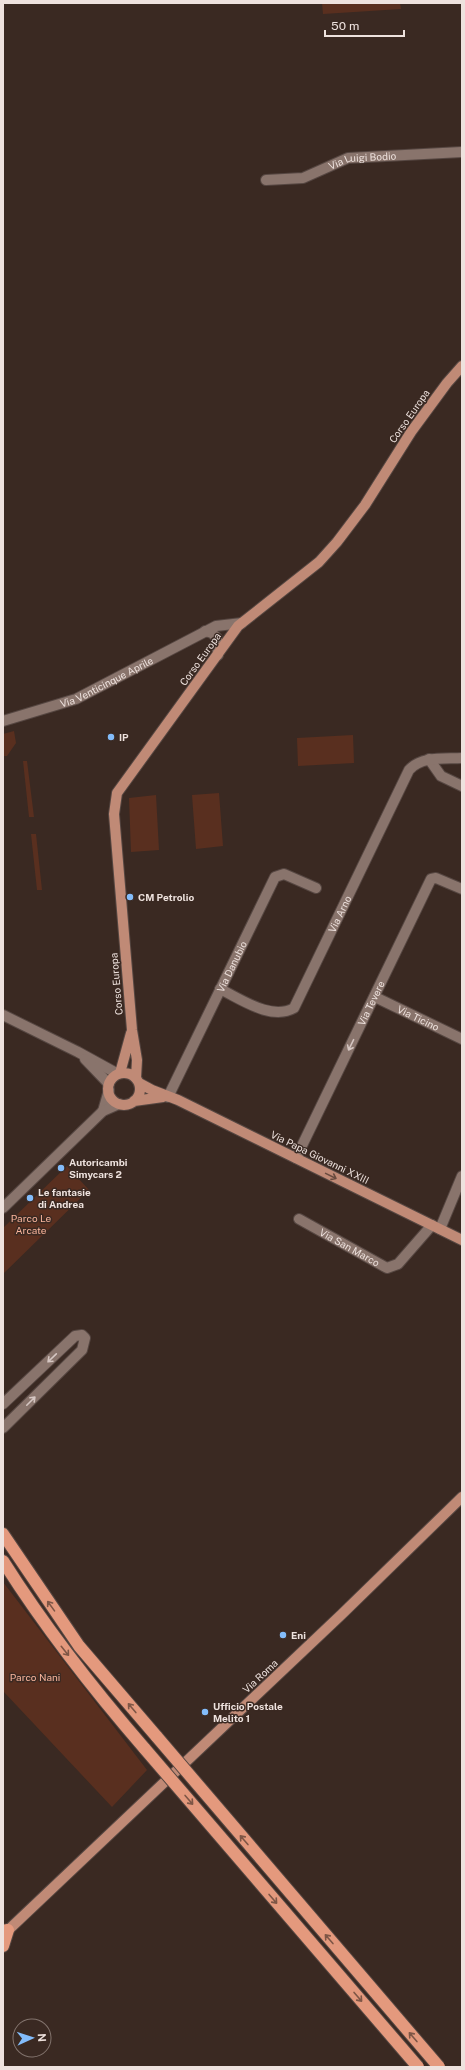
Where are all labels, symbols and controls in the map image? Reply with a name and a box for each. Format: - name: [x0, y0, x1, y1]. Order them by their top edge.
- scale bar: [325, 12, 404, 38]
- text: 50 m: [331, 19, 359, 33]
- street label: Via Luigi Bodio: [327, 149, 397, 172]
- street label: Corso Europa: [386, 387, 432, 445]
- street label: Corso Europa: [177, 630, 223, 688]
- street label: Via Venticinque Aprile: [59, 654, 155, 709]
- place label: IP: [119, 731, 129, 743]
- marker: IP: [106, 732, 116, 742]
- place label: CM Petrolio: [138, 891, 195, 903]
- marker: CM Petrolio: [125, 892, 135, 902]
- street label: Via Arno: [325, 893, 354, 934]
- street label: Via Danubio: [214, 939, 249, 994]
- street label: Corso Europa: [107, 952, 125, 1016]
- street label: Via Tevere: [355, 979, 387, 1027]
- street label: Via Ticino: [395, 1003, 441, 1033]
- one-way arrow: [347, 1039, 354, 1051]
- street label: Via Papa Giovanni XXIII: [269, 1128, 371, 1186]
- place label: Autoricambi Simycars 2: [69, 1156, 128, 1180]
- marker: Autoricambi Simycars 2: [56, 1163, 66, 1173]
- one-way arrow: [325, 1173, 337, 1180]
- place label: Le fantasie di Andrea: [38, 1186, 91, 1210]
- marker: Le fantasie di Andrea: [25, 1193, 35, 1203]
- park label: Parco Le Arcate: [11, 1212, 51, 1236]
- street label: Via San Marco: [318, 1226, 382, 1269]
- one-way arrow: [47, 1353, 57, 1363]
- one-way arrow: [26, 1396, 36, 1406]
- one-way arrow: [46, 1601, 55, 1612]
- place label: Eni: [291, 1629, 306, 1641]
- marker: Eni: [278, 1630, 288, 1640]
- one-way arrow: [60, 1646, 69, 1657]
- street label: Via Roma: [240, 1657, 280, 1695]
- park label: Parco Nani: [10, 1671, 60, 1683]
- place label: Ufficio Postale Melito 1: [213, 1700, 283, 1724]
- one-way arrow: [127, 1702, 136, 1713]
- marker: Ufficio Postale Melito 1: [200, 1707, 210, 1717]
- one-way arrow: [184, 1795, 193, 1805]
- one-way arrow: [240, 1834, 249, 1845]
- one-way arrow: [269, 1893, 278, 1904]
- one-way arrow: [324, 1933, 333, 1944]
- one-way arrow: [353, 1992, 362, 2002]
- north arrow: [12, 2018, 52, 2058]
- one-way arrow: [409, 2032, 418, 2043]
- text: N: [36, 2033, 48, 2042]

